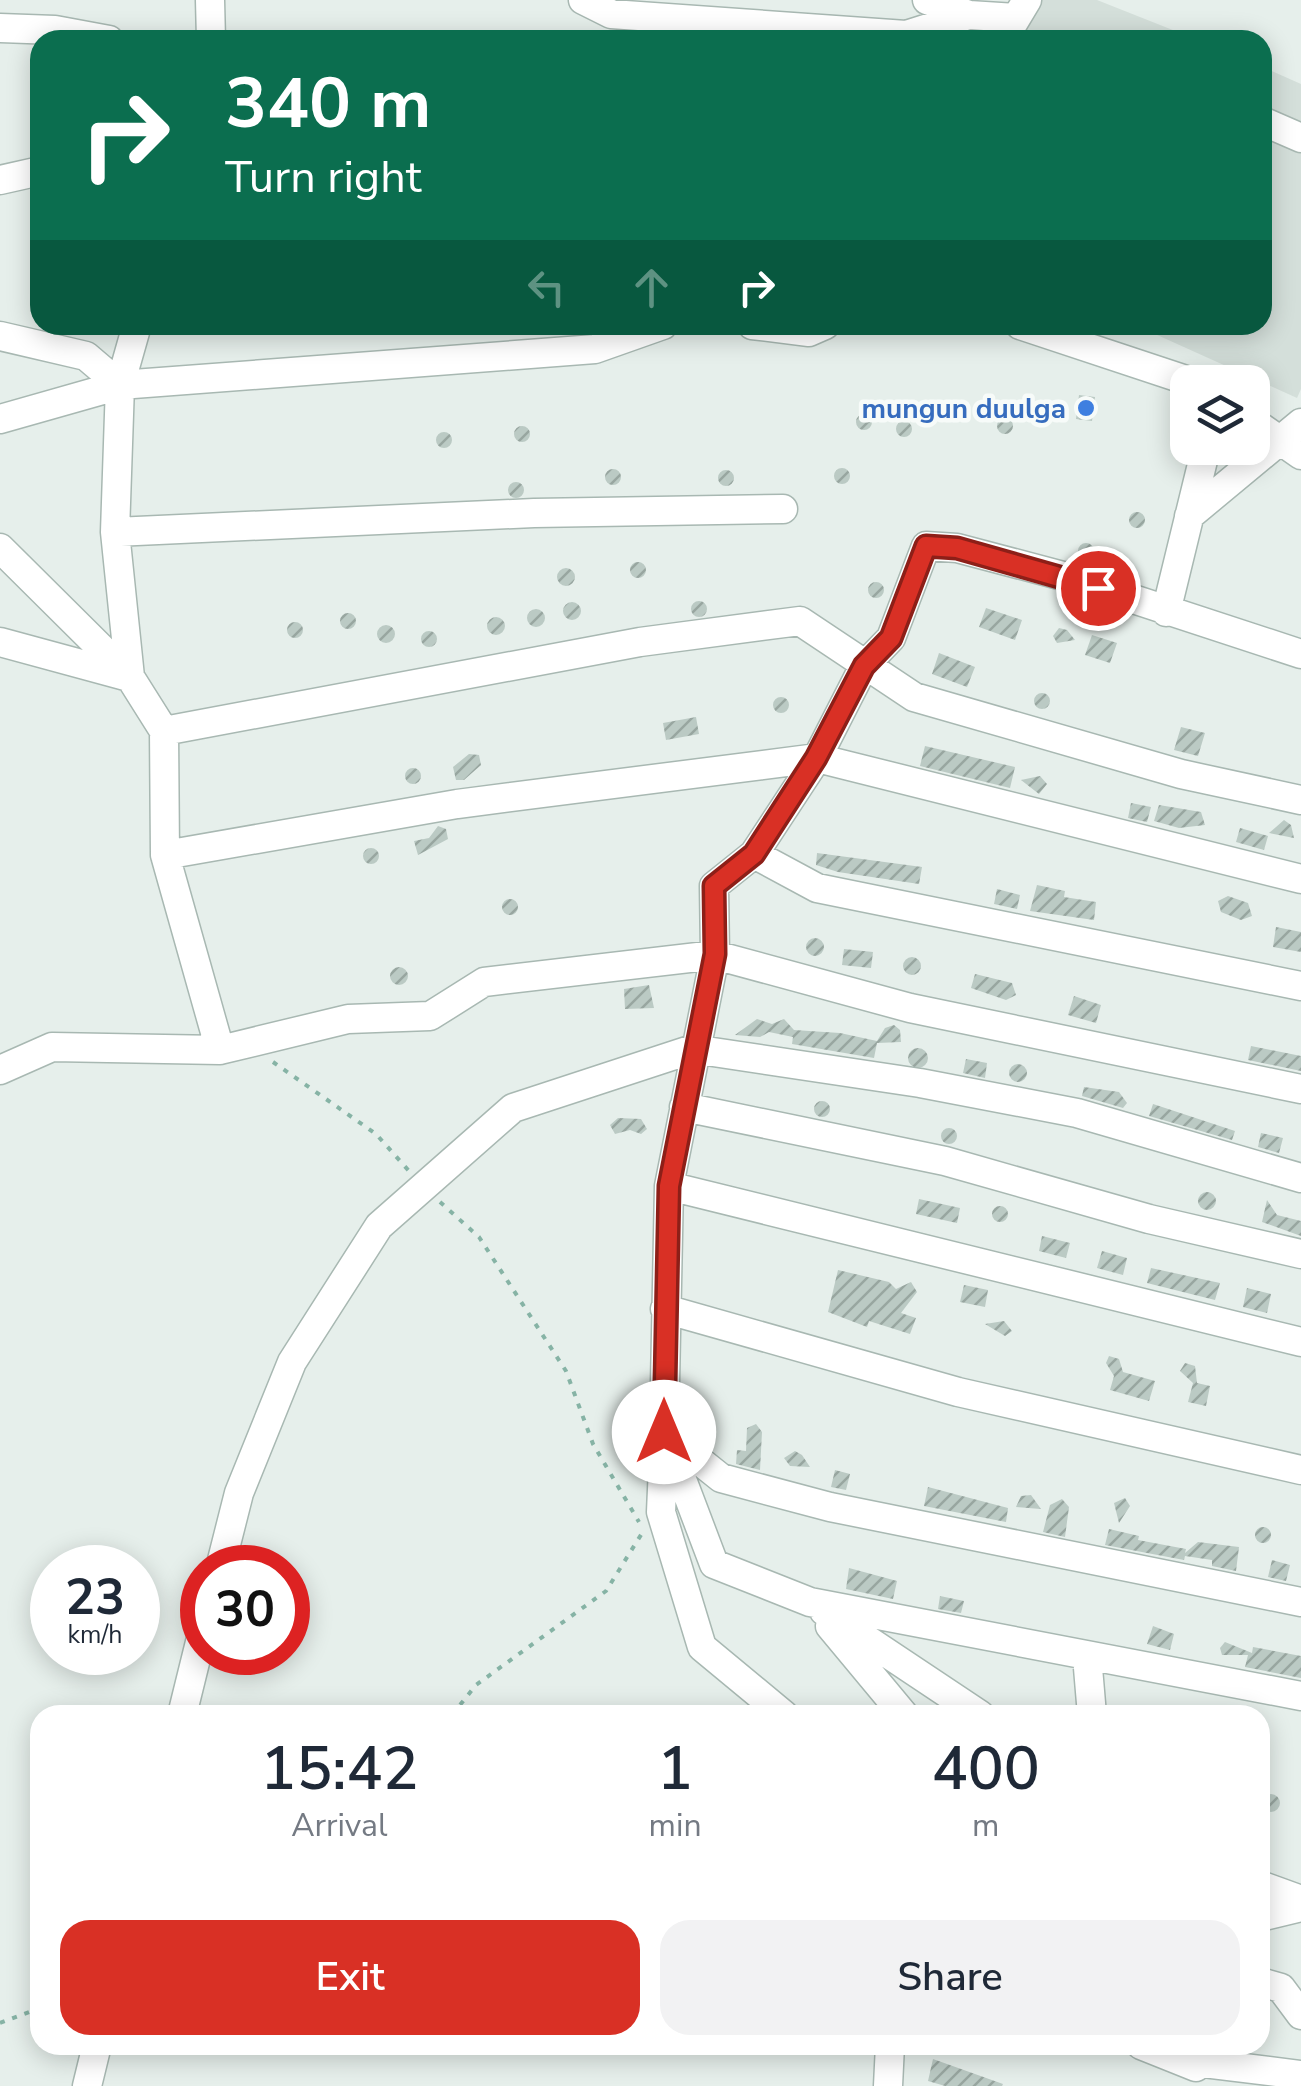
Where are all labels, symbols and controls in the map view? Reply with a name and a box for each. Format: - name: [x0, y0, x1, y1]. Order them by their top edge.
- text: 340 m: [225, 56, 431, 152]
- icon: right: [60, 70, 190, 200]
- text: Turn right: [225, 147, 422, 208]
- icon: left: [519, 260, 574, 315]
- icon: ahead: [624, 260, 679, 315]
- icon: right: [729, 260, 784, 315]
- map controls: [1170, 365, 1270, 465]
- button: layers: [1170, 365, 1270, 465]
- place label: mungun duulga: [862, 390, 1066, 428]
- marker: mungun duulga: [1075, 397, 1097, 419]
- pin: [1056, 546, 1141, 631]
- icon: arrive: [1071, 561, 1126, 616]
- position arrow: [612, 1380, 716, 1484]
- speed limit sign: 30: [180, 1545, 310, 1675]
- text: 23: [65, 1563, 125, 1632]
- text: km/h: [67, 1618, 123, 1652]
- text: 15:42: [260, 1728, 418, 1810]
- text: 1: [657, 1728, 693, 1810]
- text: 400: [932, 1728, 1040, 1810]
- text: Arrival: [291, 1804, 387, 1847]
- text: min: [649, 1804, 702, 1847]
- text: m: [972, 1804, 1000, 1847]
- button: Exit: [60, 1920, 640, 2035]
- button: Share: [660, 1920, 1240, 2035]

